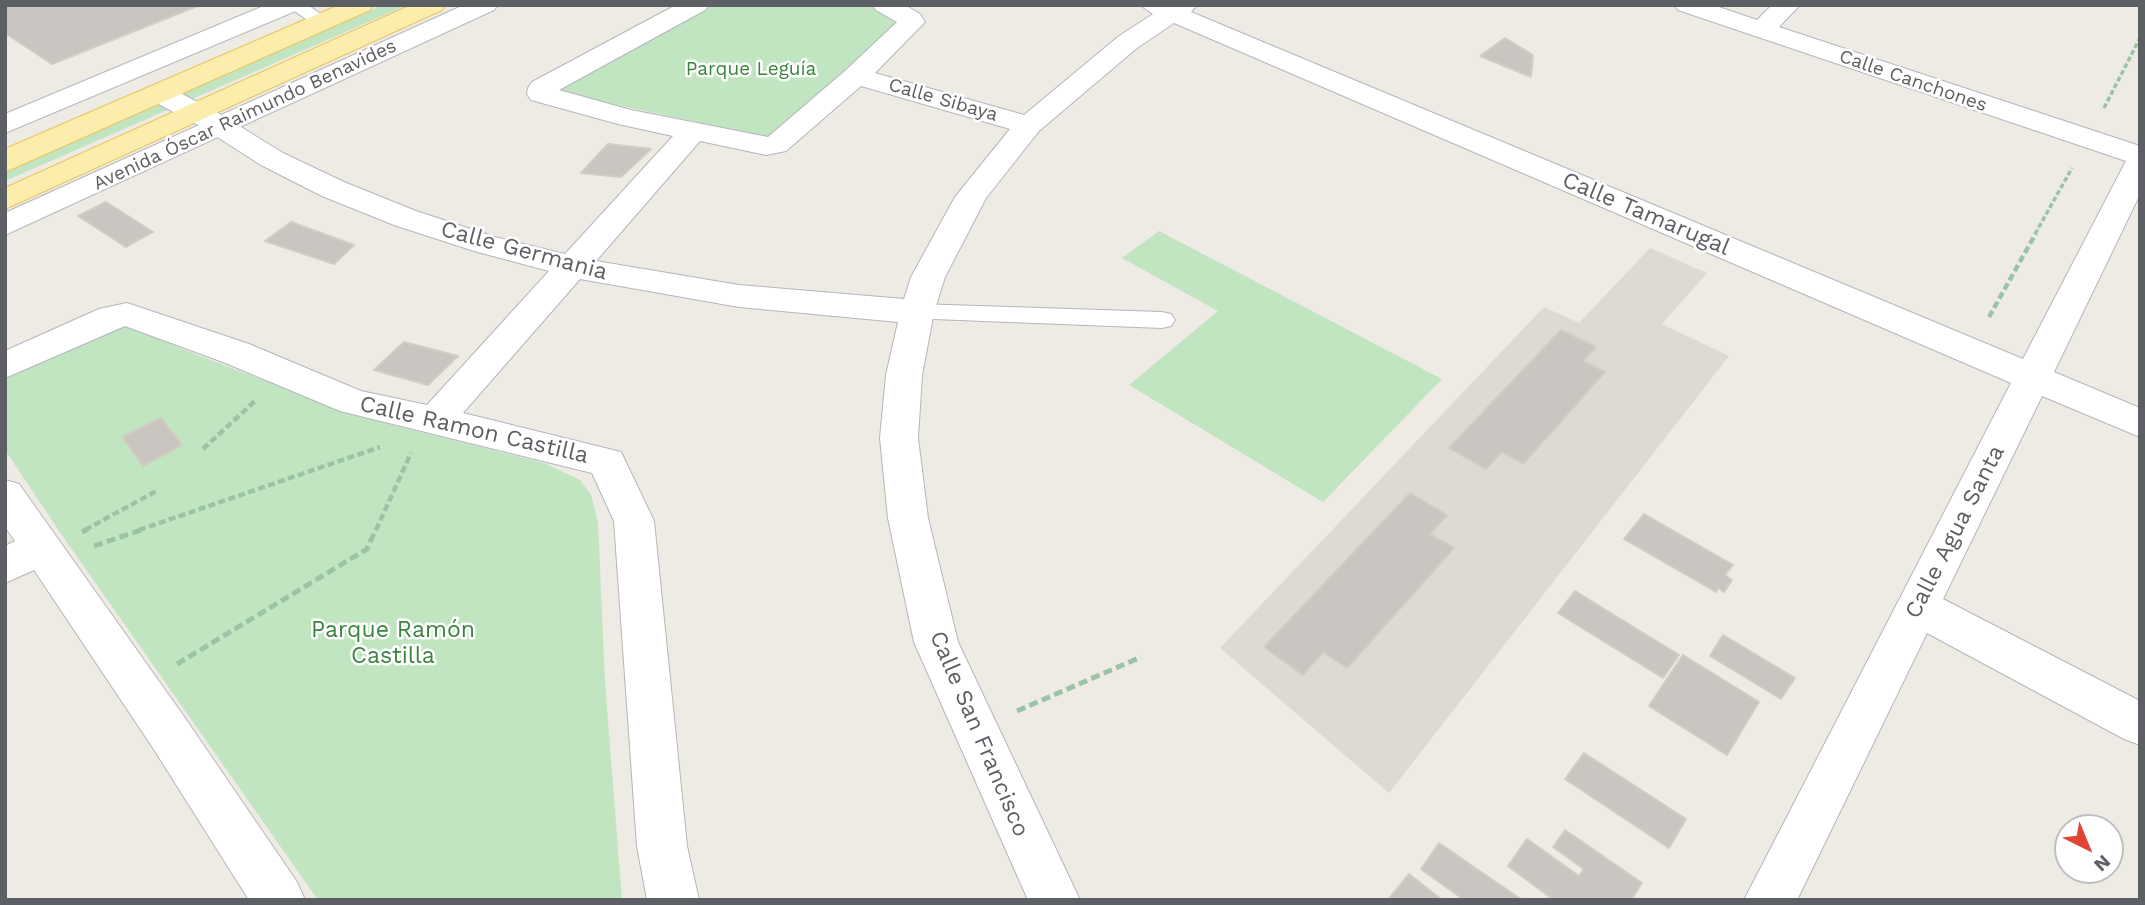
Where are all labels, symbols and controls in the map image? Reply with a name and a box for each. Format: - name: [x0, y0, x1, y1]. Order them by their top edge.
- street label: Avenida Óscar Raimundo Benavides: [90, 35, 400, 195]
- street label: Calle Canchones: [1836, 45, 1990, 117]
- park label: Parque Leguía: [686, 58, 816, 80]
- street label: Calle Sibaya: [886, 74, 1000, 126]
- street label: Calle Tamarugal: [1558, 166, 1734, 262]
- street label: Calle Germania: [438, 215, 610, 287]
- street label: Calle Ramon Castilla: [357, 390, 591, 470]
- street label: Calle Agua Santa: [1899, 441, 2011, 623]
- park label: Parque Ramón Castilla: [311, 616, 475, 670]
- street label: Calle San Francisco: [923, 627, 1035, 841]
- north arrow: [2054, 814, 2124, 884]
- text: N: [2089, 850, 2115, 876]

